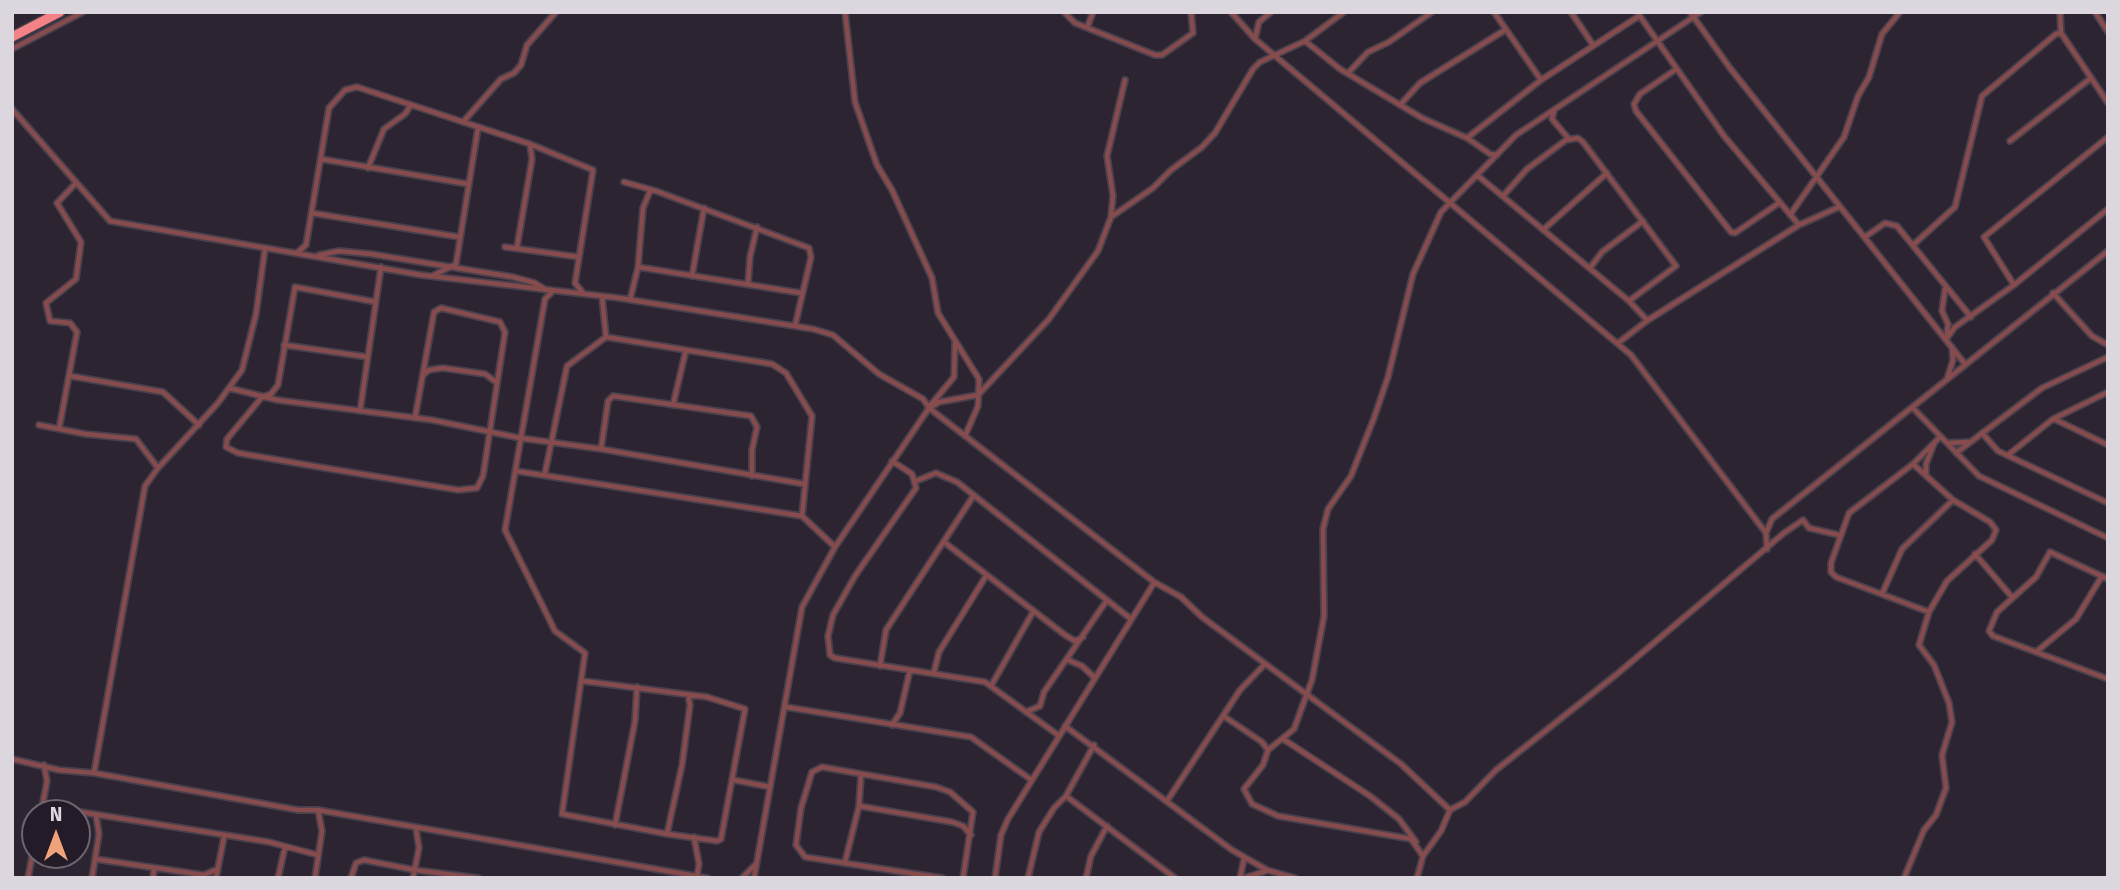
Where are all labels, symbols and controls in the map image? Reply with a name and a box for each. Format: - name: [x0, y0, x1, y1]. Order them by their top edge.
- north arrow: [21, 799, 91, 869]
- text: N: [50, 803, 62, 826]

